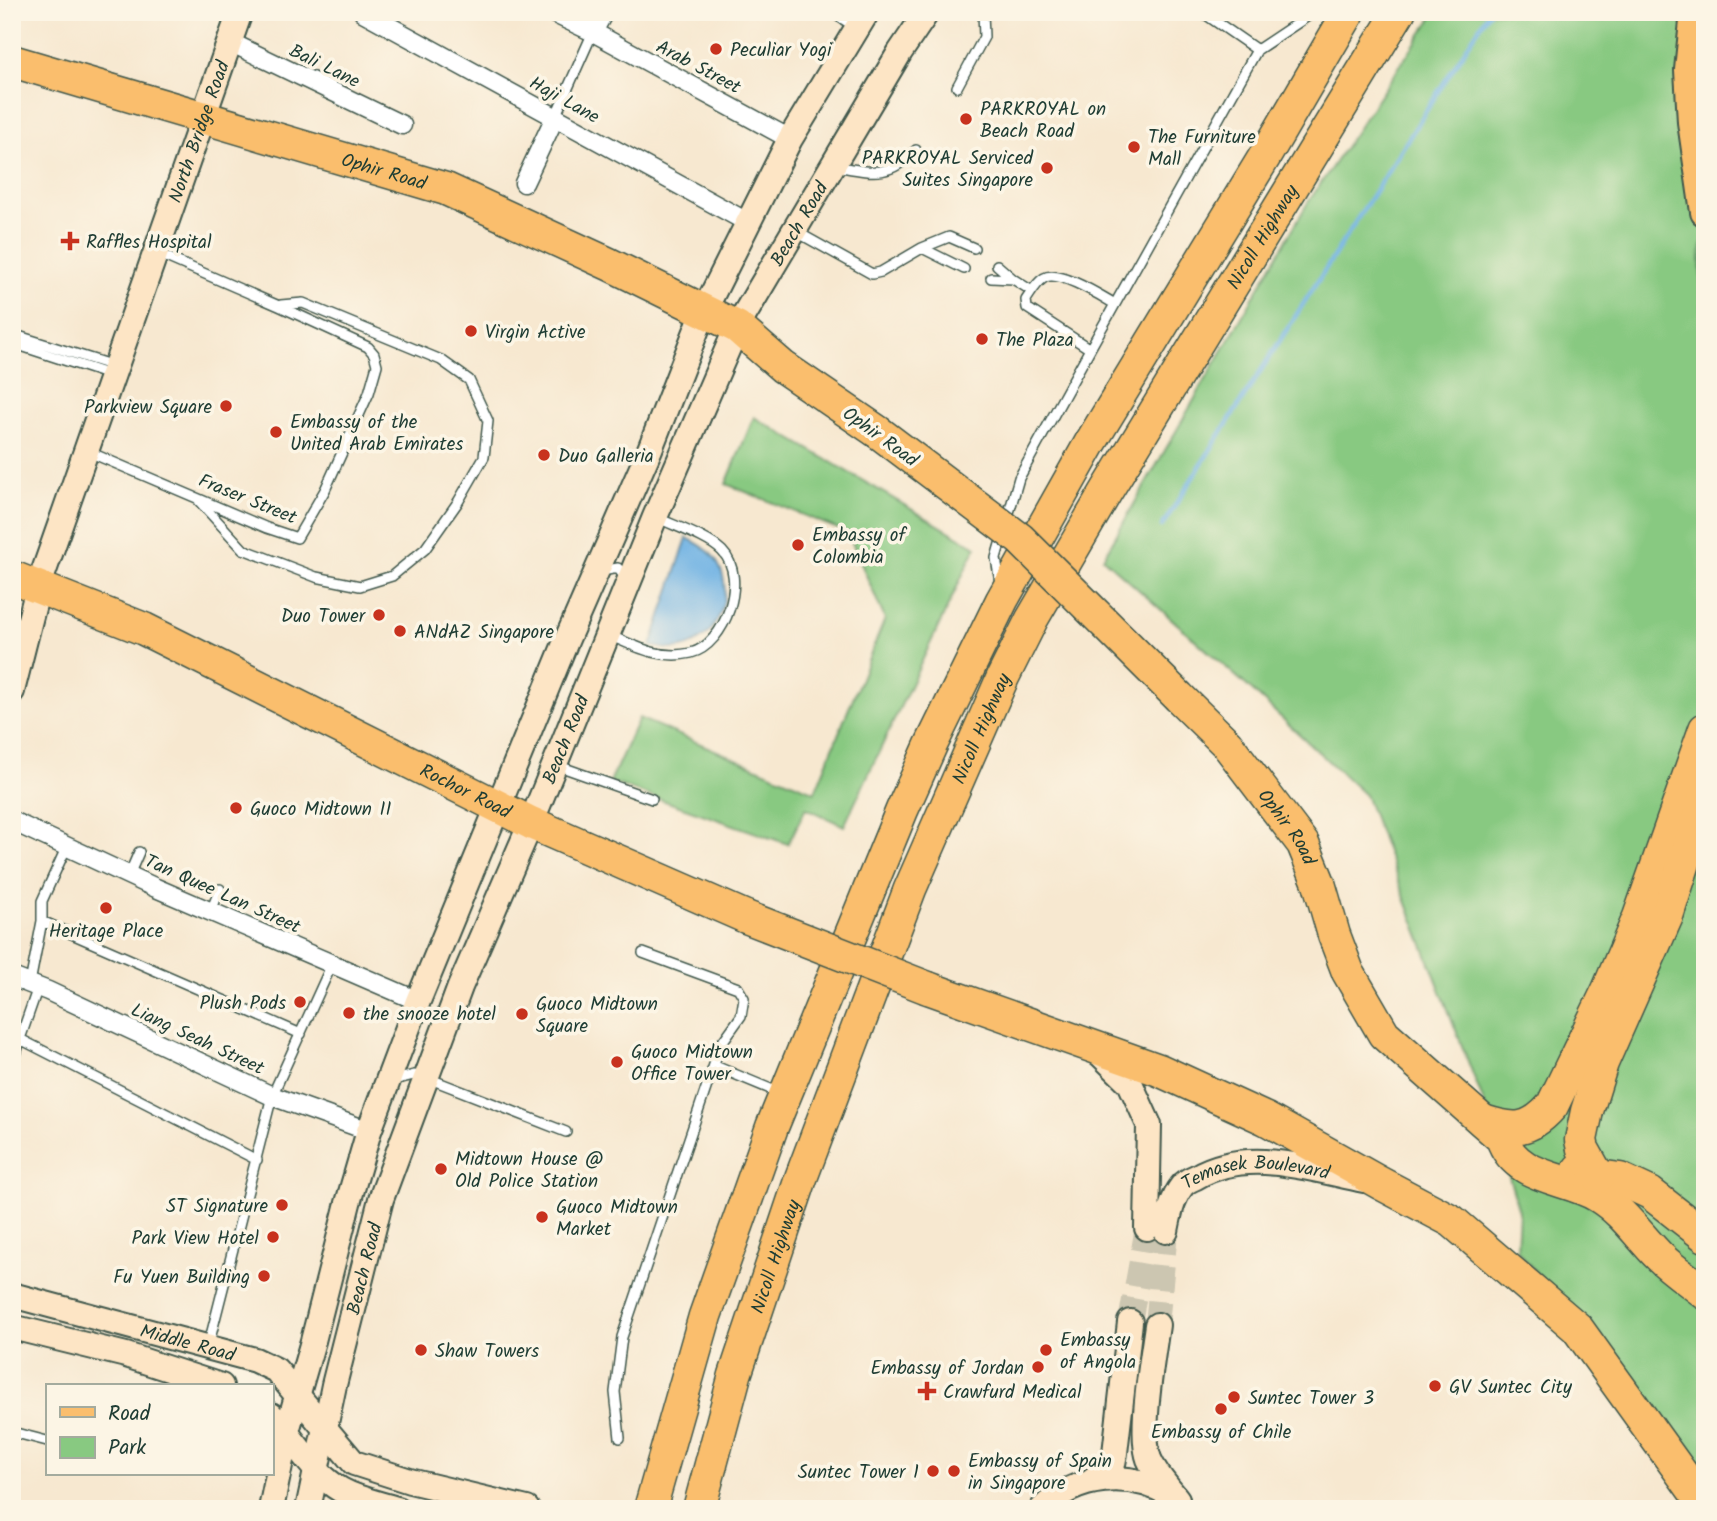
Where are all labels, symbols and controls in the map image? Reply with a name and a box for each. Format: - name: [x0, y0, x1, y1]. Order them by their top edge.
- street label: Arab Street: [650, 33, 747, 103]
- place label: Peculiar Yogi: [730, 36, 833, 66]
- street label: Bali Lane: [283, 37, 365, 97]
- marker: Peculiar Yogi: [708, 41, 724, 57]
- street label: North Bridge Road: [161, 57, 239, 207]
- street label: Haji Lane: [523, 69, 605, 133]
- place label: PARKROYAL on Beach Road: [980, 95, 1106, 147]
- marker: PARKROYAL on Beach Road: [958, 111, 974, 127]
- place label: The Furniture Mall: [1148, 123, 1256, 175]
- marker: The Furniture Mall: [1126, 139, 1142, 155]
- place label: PARKROYAL Serviced Suites Singapore: [862, 144, 1034, 196]
- street label: Ophir Road: [337, 146, 430, 200]
- marker: PARKROYAL Serviced Suites Singapore: [1039, 160, 1055, 176]
- street label: Beach Road: [763, 176, 837, 273]
- street label: Nicoll Highway: [1220, 178, 1308, 296]
- place label: Raffles Hospital: [86, 228, 212, 258]
- marker: Raffles Hospital: [60, 231, 80, 251]
- place label: Virgin Active: [485, 318, 586, 348]
- marker: Virgin Active: [463, 323, 479, 339]
- place label: The Plaza: [996, 326, 1074, 356]
- marker: The Plaza: [974, 331, 990, 347]
- place label: Parkview Square: [84, 393, 212, 423]
- marker: Parkview Square: [218, 398, 234, 414]
- street label: Ophir Road: [836, 400, 924, 476]
- place label: Embassy of the United Arab Emirates: [290, 408, 463, 460]
- marker: Embassy of the United Arab Emirates: [268, 424, 284, 440]
- place label: Duo Galleria: [558, 442, 654, 472]
- marker: Duo Galleria: [536, 447, 552, 463]
- street label: Fraser Street: [193, 466, 302, 533]
- place label: Embassy of Colombia: [812, 521, 907, 573]
- marker: Embassy of Colombia: [790, 537, 806, 553]
- place label: Duo Tower: [281, 602, 367, 632]
- marker: Duo Tower: [371, 607, 387, 623]
- place label: ANdAZ Singapore: [414, 618, 554, 648]
- marker: ANdAZ Singapore: [392, 623, 408, 639]
- street label: Nicoll Highway: [945, 668, 1020, 789]
- street label: Beach Road: [535, 690, 599, 789]
- street label: Rochor Road: [414, 757, 516, 828]
- street label: Ophir Road: [1249, 783, 1323, 870]
- place label: Guoco Midtown II: [250, 795, 391, 825]
- marker: Guoco Midtown II: [228, 800, 244, 816]
- street label: Tan Quee Lan Street: [139, 847, 306, 943]
- marker: Heritage Place: [98, 900, 114, 916]
- place label: Heritage Place: [49, 917, 164, 947]
- place label: Plush Pods: [199, 989, 286, 1019]
- place label: Guoco Midtown Square: [536, 990, 658, 1042]
- marker: Plush Pods: [292, 994, 308, 1010]
- street label: Liang Seah Street: [126, 996, 269, 1084]
- place label: the snooze hotel: [363, 1000, 496, 1030]
- marker: the snooze hotel: [341, 1005, 357, 1021]
- marker: Guoco Midtown Square: [514, 1006, 530, 1022]
- place label: Guoco Midtown Office Tower: [631, 1038, 753, 1090]
- marker: Guoco Midtown Office Tower: [609, 1054, 625, 1070]
- place label: Midtown House @ Old Police Station: [455, 1145, 604, 1197]
- street label: Temasek Boulevard: [1176, 1149, 1333, 1198]
- marker: Midtown House @ Old Police Station: [433, 1161, 449, 1177]
- place label: ST Signature: [166, 1192, 268, 1222]
- place label: Guoco Midtown Market: [556, 1193, 678, 1245]
- street label: Nicoll Highway: [744, 1195, 810, 1318]
- marker: ST Signature: [274, 1197, 290, 1213]
- marker: Guoco Midtown Market: [534, 1209, 550, 1225]
- street label: Beach Road: [339, 1219, 392, 1318]
- place label: Park View Hotel: [131, 1224, 259, 1254]
- marker: Park View Hotel: [265, 1229, 281, 1245]
- place label: Fu Yuen Building: [113, 1263, 250, 1293]
- marker: Fu Yuen Building: [256, 1268, 272, 1284]
- street label: Middle Road: [136, 1317, 239, 1371]
- place label: Embassy of Angola: [1060, 1326, 1136, 1378]
- place label: Shaw Towers: [435, 1337, 539, 1367]
- marker: Shaw Towers: [413, 1342, 429, 1358]
- marker: Embassy of Angola: [1038, 1342, 1054, 1358]
- place label: Embassy of Jordan: [870, 1354, 1024, 1384]
- marker: Embassy of Jordan: [1030, 1359, 1046, 1375]
- place label: GV Suntec City: [1449, 1373, 1573, 1403]
- place label: Crawfurd Medical: [943, 1378, 1082, 1408]
- marker: GV Suntec City: [1427, 1378, 1443, 1394]
- marker: Crawfurd Medical: [917, 1381, 937, 1401]
- legend: [46, 1384, 273, 1476]
- place label: Suntec Tower 3: [1248, 1384, 1374, 1414]
- marker: Suntec Tower 3: [1226, 1389, 1242, 1405]
- text: Road: [108, 1398, 151, 1431]
- marker: Embassy of Chile: [1213, 1401, 1229, 1417]
- place label: Embassy of Chile: [1151, 1418, 1292, 1448]
- text: Park: [108, 1432, 146, 1465]
- place label: Embassy of Spain in Singapore: [968, 1447, 1112, 1499]
- place label: Suntec Tower 1: [798, 1458, 919, 1488]
- marker: Suntec Tower 1: [925, 1463, 941, 1479]
- marker: Embassy of Spain in Singapore: [946, 1463, 962, 1479]

